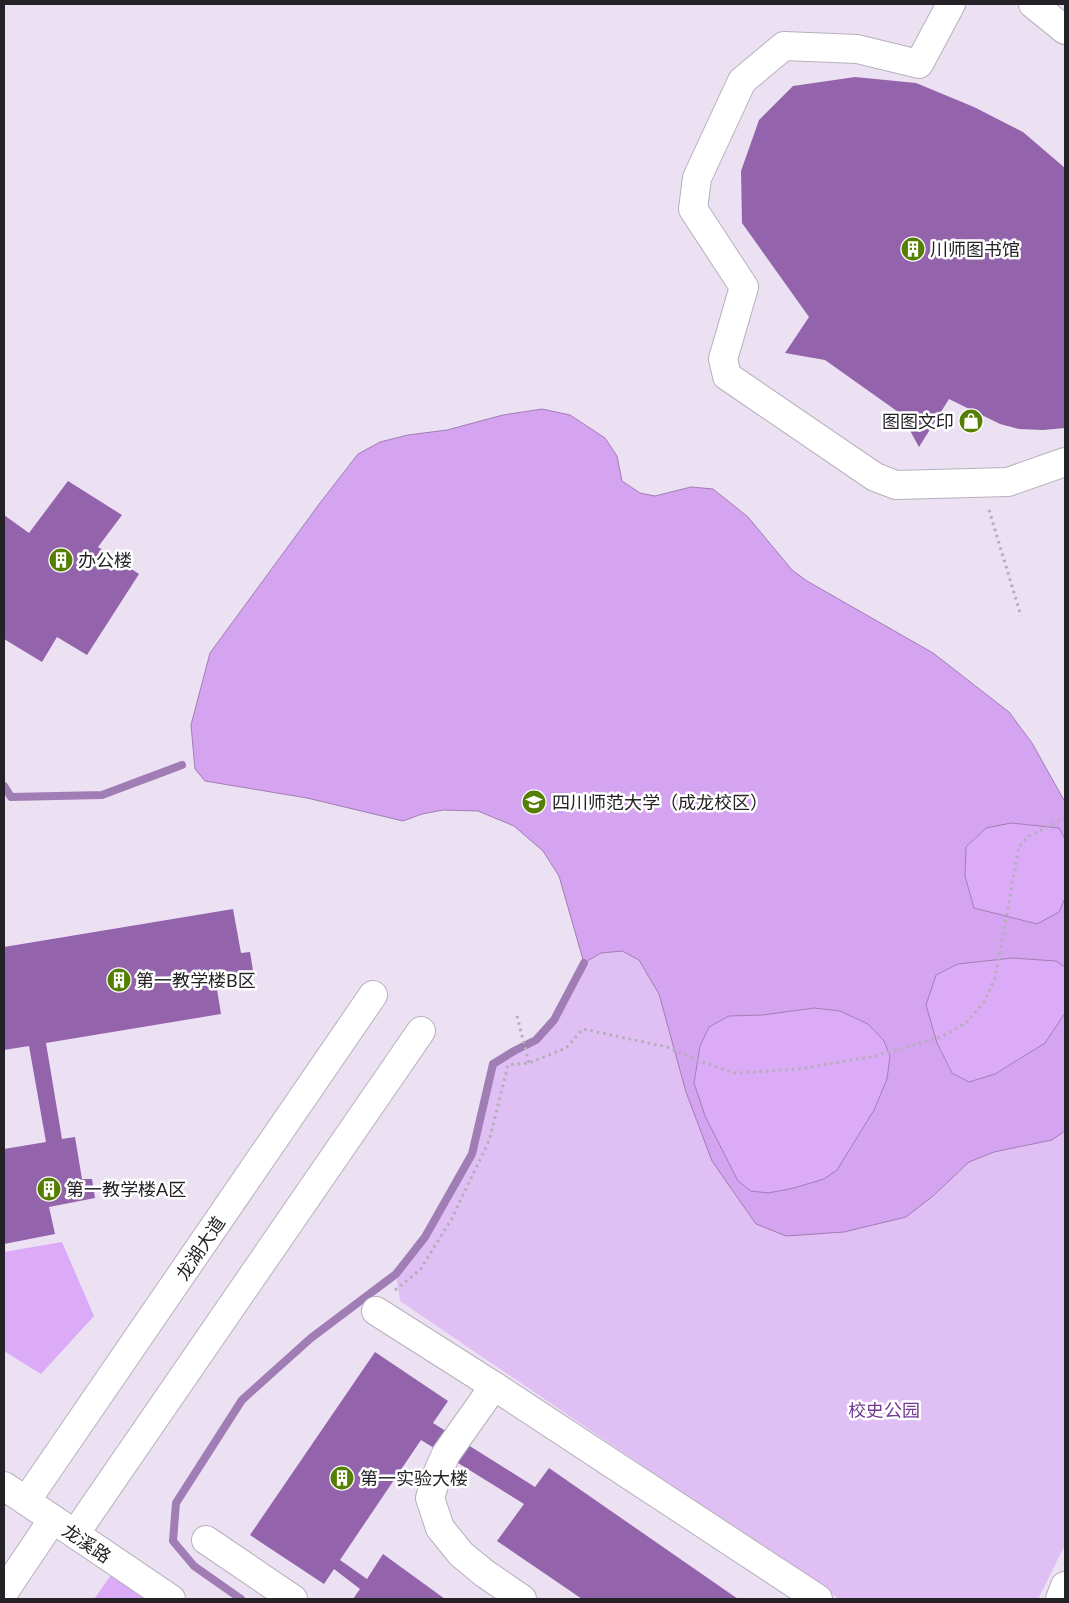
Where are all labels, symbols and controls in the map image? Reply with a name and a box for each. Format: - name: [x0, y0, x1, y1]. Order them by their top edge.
- building icon: 川师图书馆: [900, 236, 926, 262]
- place label: 川师图书馆: [930, 238, 1020, 260]
- shop icon: 图图文印: [958, 408, 984, 434]
- place label: 图图文印: [882, 410, 954, 432]
- building icon: 办公楼: [48, 547, 74, 573]
- place label: 办公楼: [78, 549, 132, 571]
- school or university icon: 四川师范大学（成龙校区）: [521, 789, 547, 815]
- place label: 四川师范大学（成龙校区）: [552, 791, 768, 813]
- building icon: 第一教学楼B区: [106, 967, 132, 993]
- place label: 第一教学楼B区: [136, 969, 256, 991]
- building icon: 第一教学楼A区: [36, 1176, 62, 1202]
- place label: 第一教学楼A区: [66, 1178, 186, 1200]
- street label: 龙湖大道: [171, 1212, 229, 1284]
- park label: 校史公园: [848, 1399, 920, 1421]
- building icon: 第一实验大楼: [329, 1465, 355, 1491]
- place label: 第一实验大楼: [360, 1467, 468, 1489]
- street label: 龙溪路: [58, 1519, 116, 1567]

